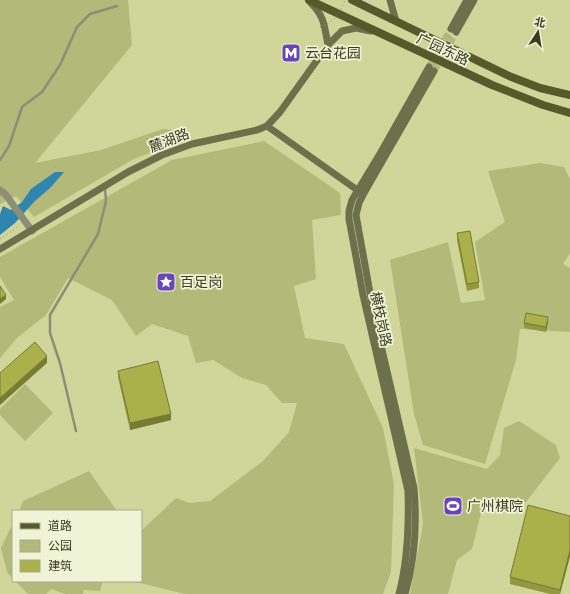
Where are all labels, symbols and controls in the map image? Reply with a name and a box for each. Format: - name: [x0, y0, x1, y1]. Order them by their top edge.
- north arrow: [518, 12, 558, 52]
- text: 北: [533, 14, 547, 29]
- street label: 广园东路: [414, 29, 472, 68]
- metro station icon: 云台花园: [280, 42, 302, 64]
- place label: 云台花园: [305, 44, 361, 61]
- street label: 麓湖路: [146, 124, 191, 155]
- place icon: 百足岗: [155, 271, 177, 293]
- place label: 百足岗: [180, 273, 222, 290]
- street label: 横枝岗路: [367, 290, 396, 348]
- sports icon: 广州棋院: [442, 495, 464, 517]
- place label: 广州棋院: [467, 497, 523, 514]
- legend: [12, 510, 142, 582]
- text: 道路: [48, 518, 72, 533]
- text: 公园: [48, 538, 72, 553]
- text: 建筑: [48, 558, 72, 573]

